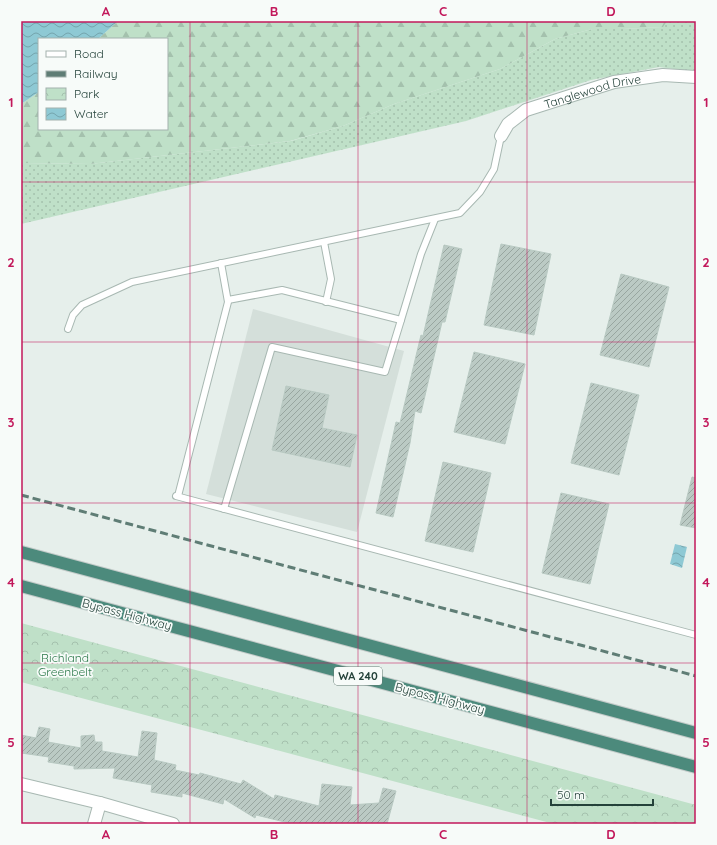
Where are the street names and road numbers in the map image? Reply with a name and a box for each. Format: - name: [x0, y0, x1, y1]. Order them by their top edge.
- street label: Tanglewood Drive: [542, 71, 642, 111]
- street label: Bypass Highway: [80, 595, 174, 633]
- road number: WA 240: [334, 667, 382, 685]
- street label: Bypass Highway: [393, 679, 487, 717]

